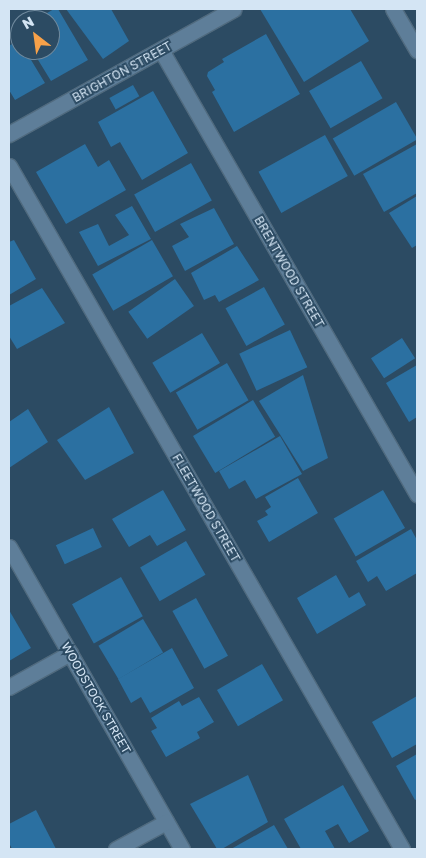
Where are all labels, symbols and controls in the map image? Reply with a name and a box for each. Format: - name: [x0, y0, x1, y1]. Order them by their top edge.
- north arrow: [10, 10, 60, 60]
- text: N: [19, 12, 37, 32]
- street label: BRIGHTON STREET: [70, 39, 174, 105]
- street label: BRENTWOOD STREET: [251, 214, 327, 330]
- street label: FLEETWOOD STREET: [169, 451, 243, 565]
- street label: WOODSTOCK STREET: [58, 640, 134, 756]

